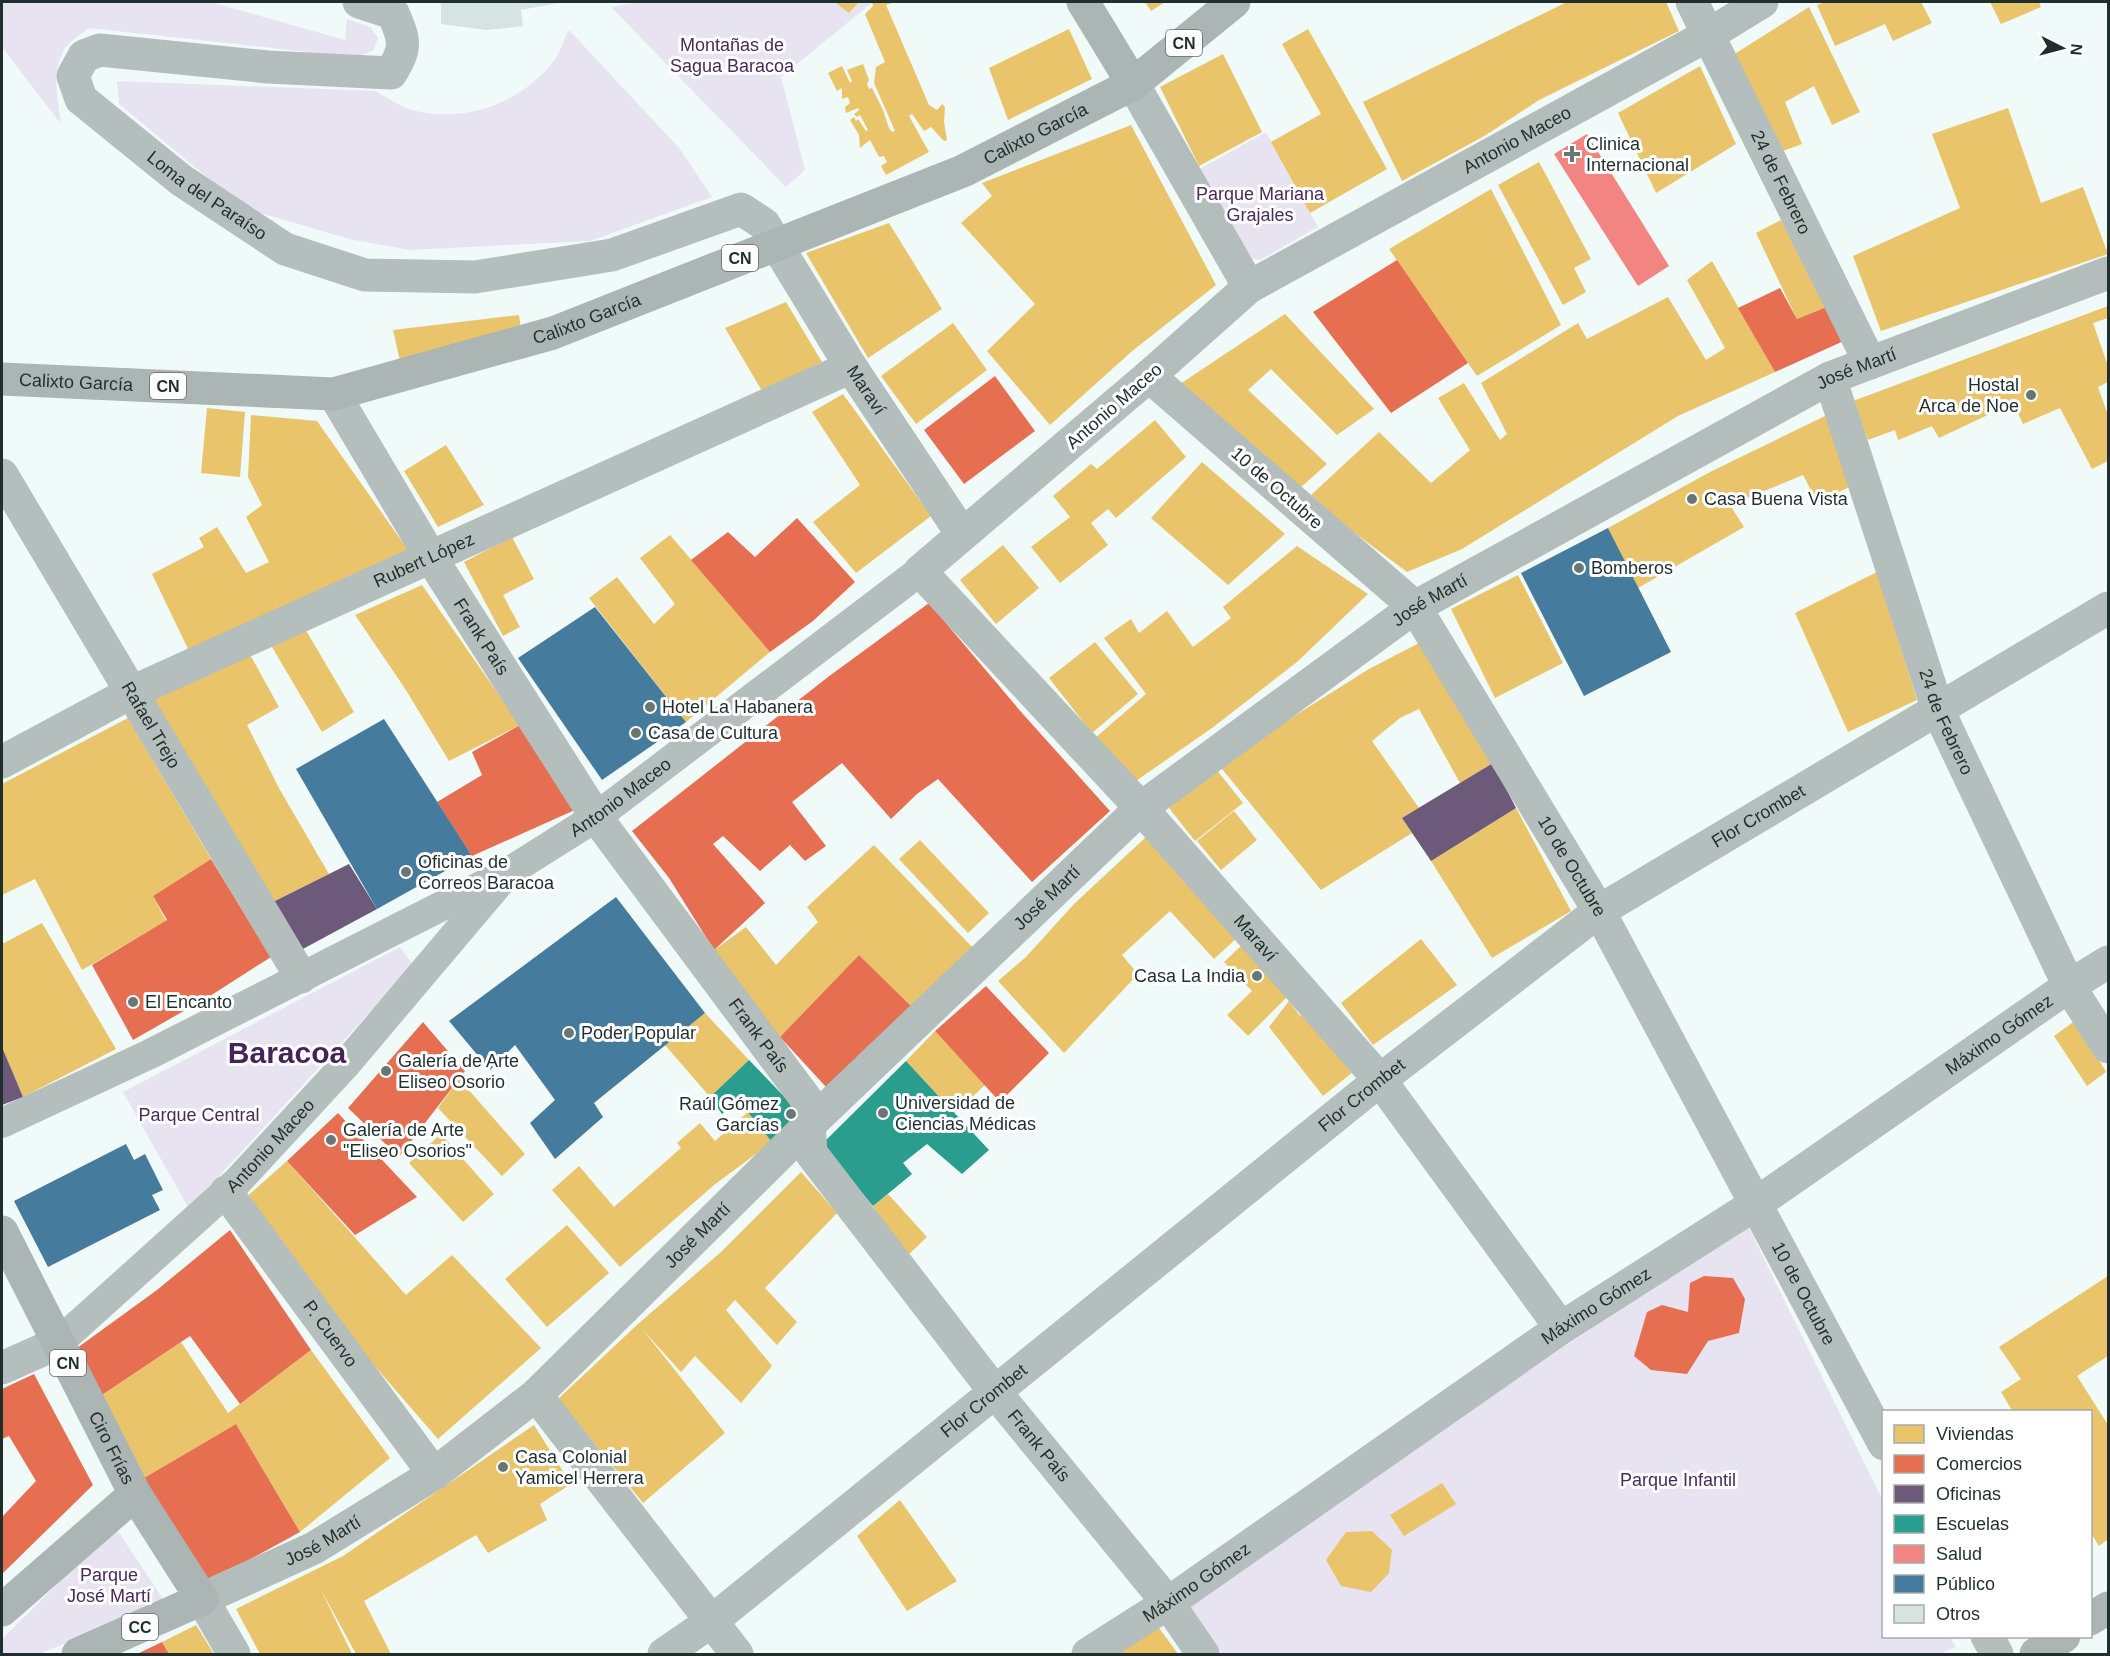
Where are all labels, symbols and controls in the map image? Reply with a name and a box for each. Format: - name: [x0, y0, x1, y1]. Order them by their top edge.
- north arrow: [2032, 18, 2092, 78]
- road number: CN: [1166, 30, 1202, 56]
- park label: Montañas de Sagua Baracoa: [670, 35, 795, 76]
- text: N: [2067, 43, 2085, 56]
- street label: Calixto García: [980, 99, 1092, 169]
- street label: Antonio Maceo: [1460, 102, 1575, 177]
- street label: 24 de Febrero: [1747, 127, 1815, 237]
- place label: Clinica Internacional: [1586, 134, 1689, 175]
- marker: Clinica Internacional: [1563, 145, 1581, 163]
- street label: Loma del Paraíso: [143, 147, 270, 244]
- park label: Parque Mariana Grajales: [1196, 184, 1325, 225]
- road number: CN: [722, 245, 758, 271]
- street label: Calixto García: [530, 289, 644, 348]
- street label: José Martí: [1813, 344, 1899, 393]
- street label: Antonio Maceo: [1062, 359, 1166, 453]
- street label: Maraví: [843, 362, 890, 418]
- street label: Calixto García: [18, 370, 134, 395]
- road number: CN: [150, 373, 186, 399]
- place label: Hostal Arca de Noe: [1919, 375, 2019, 416]
- marker: Hostal Arca de Noe: [2024, 388, 2038, 402]
- street label: 10 de Octubre: [1227, 443, 1327, 533]
- place label: Casa Buena Vista: [1704, 489, 1849, 509]
- marker: Casa Buena Vista: [1685, 492, 1699, 506]
- street label: Rubert López: [371, 529, 477, 591]
- place label: Bomberos: [1591, 558, 1673, 578]
- marker: Bomberos: [1572, 561, 1586, 575]
- street label: José Martí: [1388, 570, 1471, 630]
- street label: Frank País: [450, 595, 513, 679]
- street label: 24 de Febrero: [1915, 666, 1977, 778]
- street label: Rafael Trejo: [117, 678, 184, 772]
- place label: Hotel La Habanera: [662, 697, 814, 717]
- marker: Hotel La Habanera: [643, 700, 657, 714]
- place label: Casa de Cultura: [648, 723, 779, 743]
- marker: Casa de Cultura: [629, 726, 643, 740]
- street label: Antonio Maceo: [566, 754, 675, 841]
- street label: Flor Crombet: [1708, 781, 1809, 852]
- street label: 10 de Octubre: [1534, 812, 1610, 920]
- place label: Oficinas de Correos Baracoa: [418, 852, 555, 893]
- street label: José Martí: [1010, 862, 1084, 934]
- marker: Oficinas de Correos Baracoa: [399, 865, 413, 879]
- street label: Maraví: [1230, 911, 1281, 965]
- place label: Casa La India: [1134, 966, 1246, 986]
- marker: Casa La India: [1250, 969, 1264, 983]
- street label: Máximo Gómez: [1942, 990, 2057, 1079]
- place label: El Encanto: [145, 992, 232, 1012]
- marker: El Encanto: [126, 995, 140, 1009]
- street label: Frank País: [725, 995, 793, 1076]
- place label: Poder Popular: [581, 1023, 696, 1043]
- marker: Poder Popular: [562, 1026, 576, 1040]
- district label: Baracoa: [228, 1036, 347, 1069]
- place label: Galería de Arte Eliseo Osorio: [398, 1051, 519, 1092]
- street label: Flor Crombet: [1314, 1055, 1409, 1136]
- marker: Galería de Arte Eliseo Osorio: [379, 1064, 393, 1078]
- place label: Universidad de Ciencias Médicas: [895, 1093, 1036, 1134]
- place label: Raúl Gómez Garcías: [679, 1094, 779, 1135]
- street label: Antonio Maceo: [222, 1095, 319, 1197]
- park label: Parque Central: [138, 1105, 260, 1125]
- marker: Universidad de Ciencias Médicas: [876, 1106, 890, 1120]
- marker: Raúl Gómez Garcías: [784, 1107, 798, 1121]
- place label: Galería de Arte "Eliseo Osorios": [343, 1120, 472, 1161]
- marker: Galería de Arte "Eliseo Osorios": [324, 1133, 338, 1147]
- street label: José Martí: [660, 1199, 734, 1272]
- street label: 10 de Octubre: [1768, 1238, 1839, 1348]
- street label: Máximo Gómez: [1538, 1263, 1655, 1349]
- street label: P. Cuervo: [299, 1296, 362, 1371]
- road number: CN: [50, 1350, 86, 1376]
- street label: Flor Crombet: [937, 1360, 1031, 1442]
- street label: Frank País: [1004, 1406, 1074, 1486]
- street label: Ciro Frías: [85, 1408, 138, 1488]
- legend: [1882, 1410, 2092, 1638]
- text: Viviendas: [1936, 1424, 2014, 1444]
- place label: Casa Colonial Yamicel Herrera: [515, 1447, 645, 1488]
- text: Comercios: [1936, 1454, 2022, 1474]
- marker: Casa Colonial Yamicel Herrera: [496, 1460, 510, 1474]
- park label: Parque Infantil: [1620, 1470, 1736, 1490]
- text: Oficinas: [1936, 1484, 2001, 1504]
- street label: José Martí: [282, 1512, 364, 1570]
- text: Escuelas: [1936, 1514, 2009, 1534]
- street label: Máximo Gómez: [1139, 1539, 1254, 1626]
- text: Salud: [1936, 1544, 1982, 1564]
- park label: Parque José Martí: [67, 1565, 151, 1606]
- text: Público: [1936, 1574, 1995, 1594]
- text: Otros: [1936, 1604, 1980, 1624]
- road number: CC: [122, 1614, 158, 1640]

